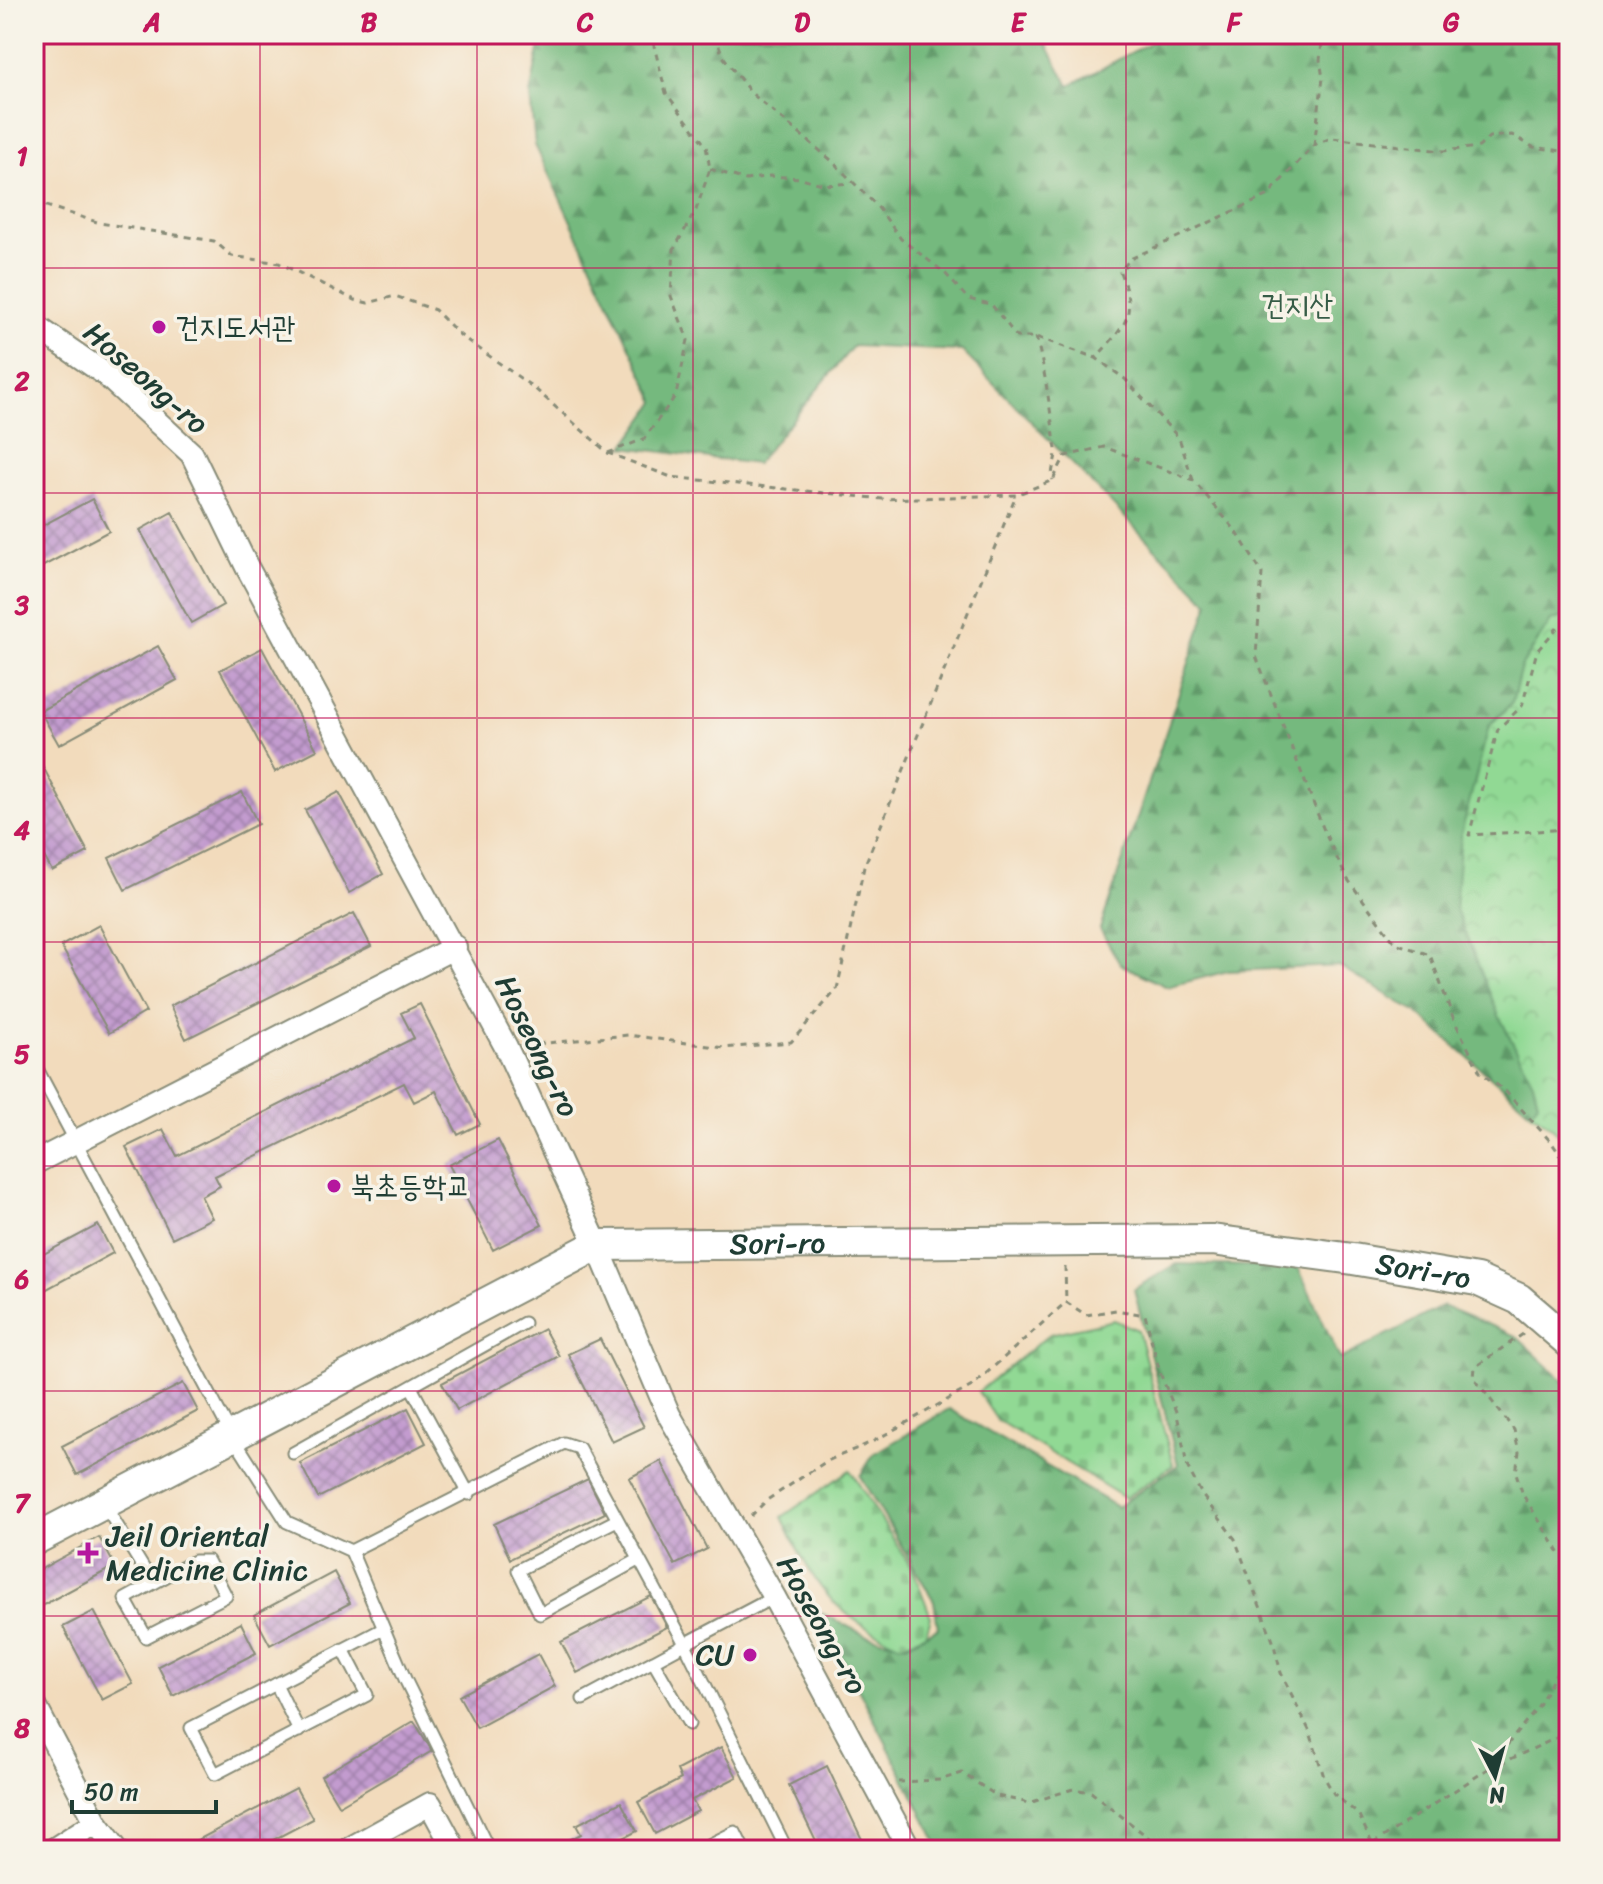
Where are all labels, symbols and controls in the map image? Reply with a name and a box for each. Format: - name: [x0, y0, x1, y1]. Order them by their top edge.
- text: A: [142, 0, 161, 45]
- text: B: [361, 0, 378, 45]
- text: C: [576, 0, 594, 45]
- text: D: [794, 0, 810, 45]
- text: E: [1011, 0, 1028, 45]
- text: F: [1226, 0, 1243, 45]
- text: G: [1443, 0, 1460, 45]
- text: 1: [16, 133, 28, 179]
- park label: 건지산: [1261, 278, 1333, 332]
- place label: 건지도서관: [175, 300, 296, 354]
- street label: Hoseong-ro: [70, 307, 222, 449]
- marker: 건지도서관: [150, 318, 168, 336]
- text: 2: [13, 358, 30, 404]
- text: 3: [14, 582, 30, 628]
- text: 4: [14, 807, 30, 853]
- street label: Hoseong-ro: [479, 965, 595, 1127]
- text: 5: [14, 1031, 30, 1077]
- place label: 북초등학교: [350, 1159, 471, 1213]
- marker: 북초등학교: [325, 1177, 343, 1195]
- street label: Sori-ro: [729, 1216, 826, 1271]
- street label: Sori-ro: [1371, 1236, 1475, 1306]
- text: 6: [14, 1256, 30, 1302]
- text: 7: [15, 1480, 32, 1526]
- place label: Jeil Oriental Medicine Clinic: [105, 1509, 308, 1597]
- marker: Jeil Oriental Medicine Clinic: [77, 1542, 99, 1564]
- street label: Hoseong-ro: [761, 1545, 883, 1705]
- place label: CU: [695, 1628, 735, 1682]
- marker: CU: [741, 1646, 759, 1664]
- text: 8: [13, 1705, 30, 1751]
- north arrow: [1455, 1736, 1535, 1816]
- scale bar: [72, 1764, 216, 1814]
- text: 50 m: [84, 1771, 139, 1813]
- text: N: [1487, 1775, 1508, 1816]

